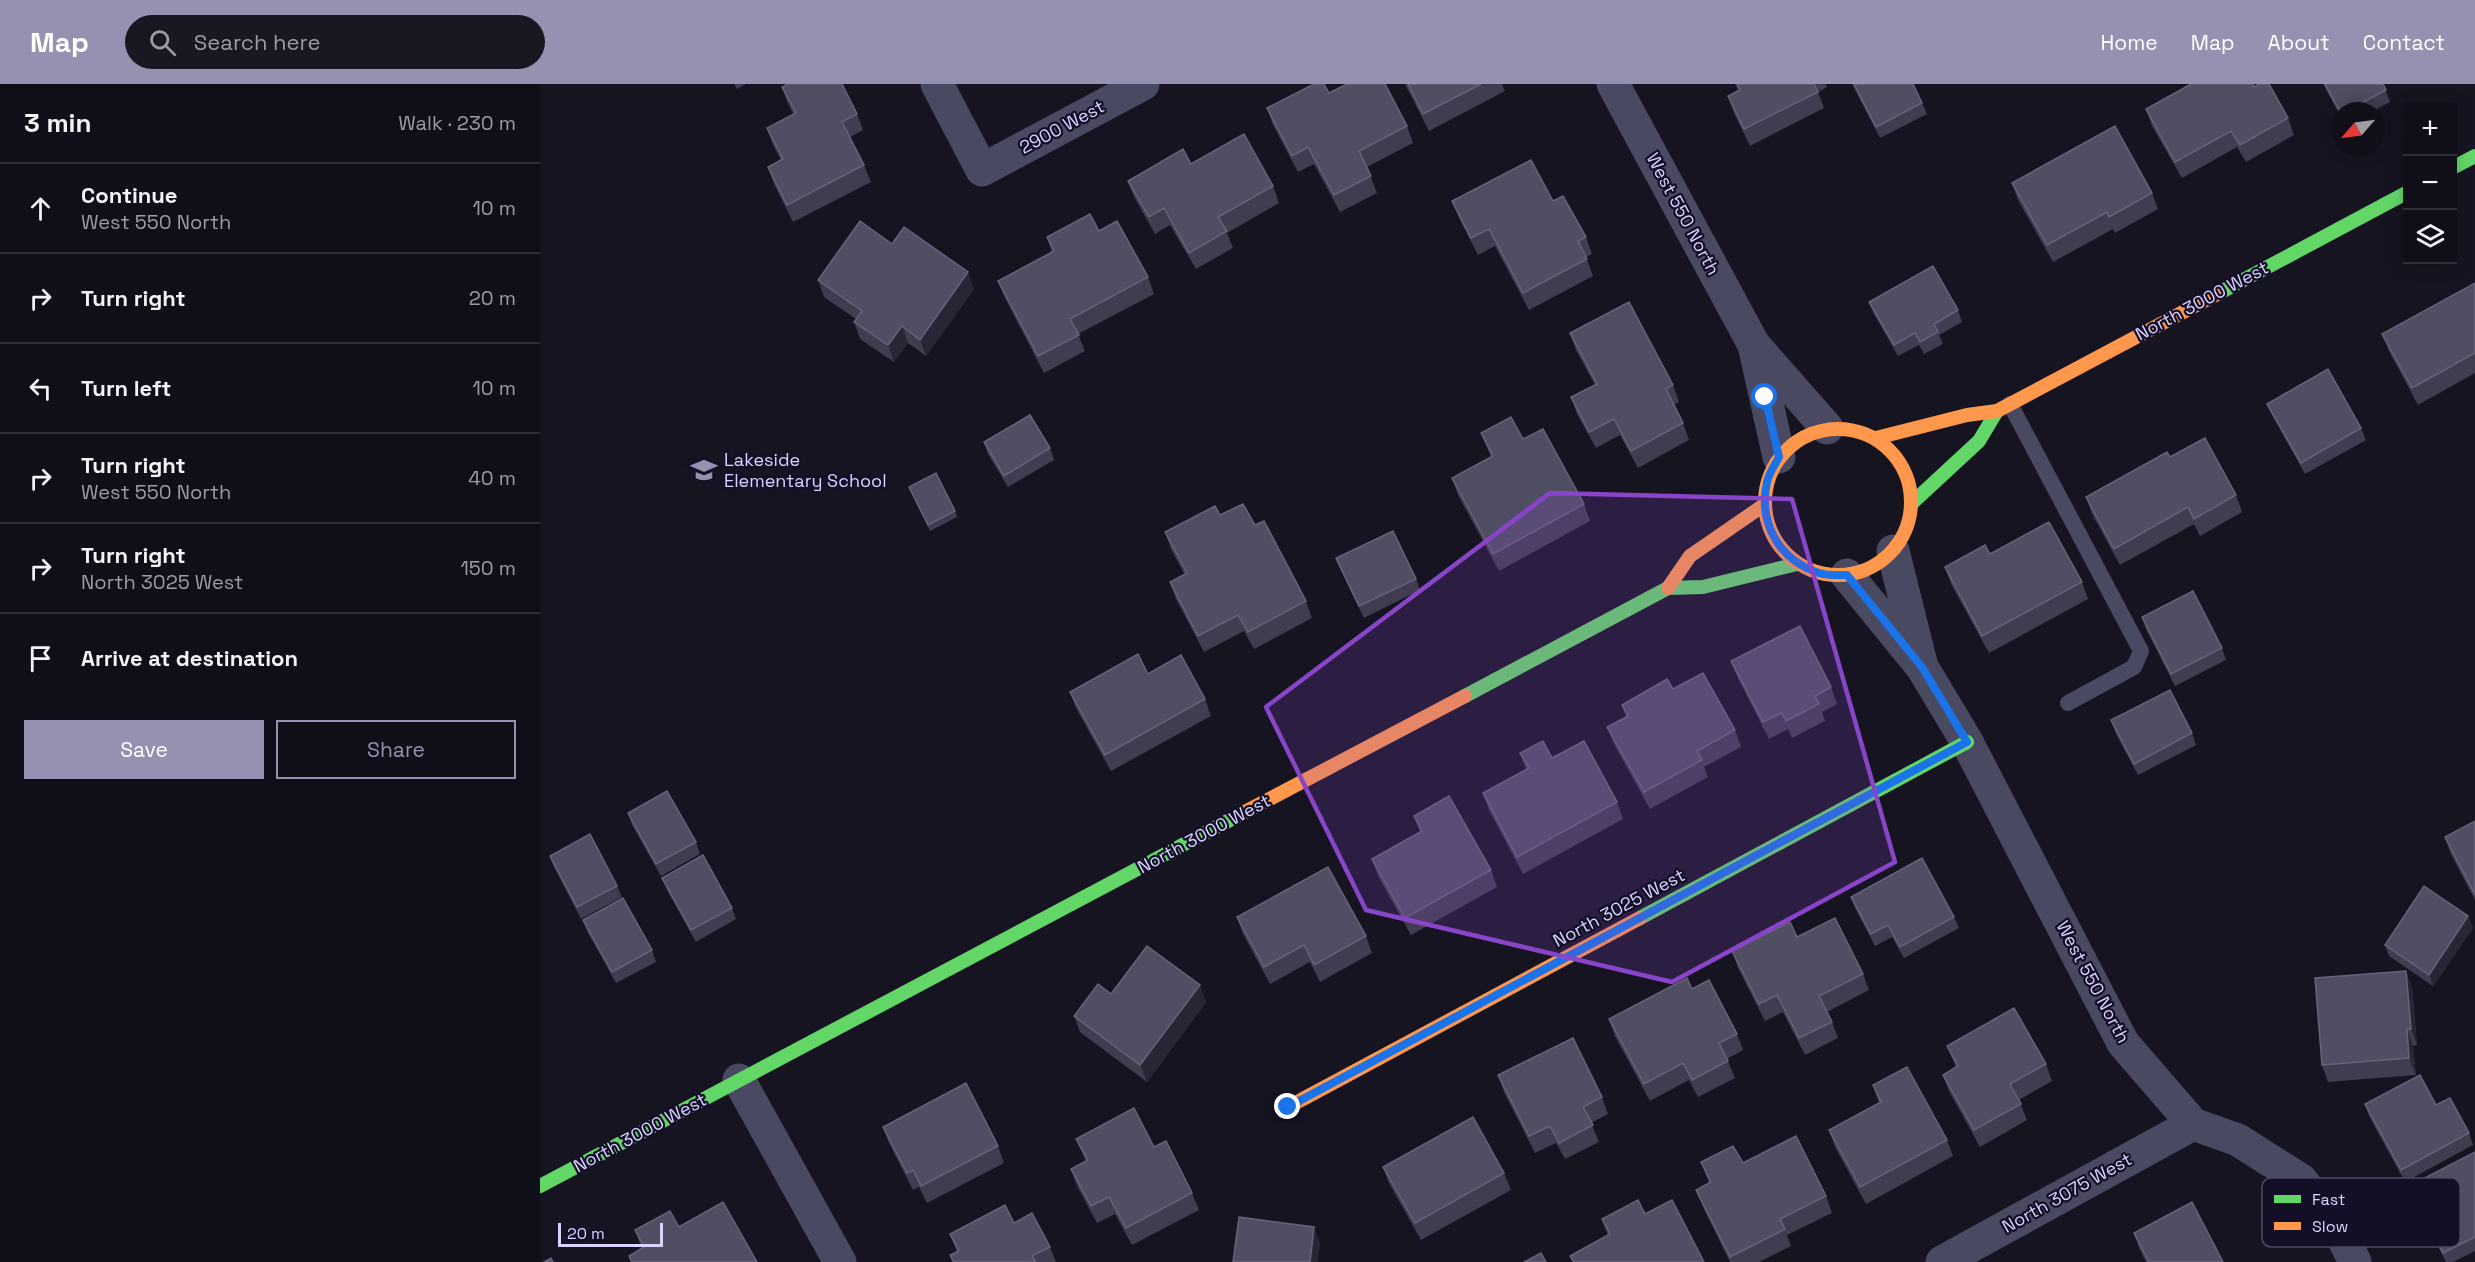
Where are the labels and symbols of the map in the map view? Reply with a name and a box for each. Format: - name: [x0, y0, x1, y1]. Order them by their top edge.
- street label: 2900 West: [1015, 95, 1108, 159]
- north arrow: [2331, 102, 2385, 156]
- street label: West 550 North: [1642, 149, 1725, 279]
- street label: North 3000 West: [2131, 256, 2272, 345]
- route start: [1751, 383, 1777, 409]
- place label: Lakeside Elementary School: [724, 448, 887, 492]
- school or university icon: Lakeside Elementary School: [689, 455, 719, 485]
- street label: North 3000 West: [1133, 789, 1274, 878]
- street label: North 3025 West: [1549, 863, 1689, 952]
- street label: West 550 North: [2052, 917, 2135, 1047]
- street label: North 3000 West: [569, 1088, 710, 1177]
- route end: [1274, 1093, 1300, 1119]
- street label: North 3075 West: [1998, 1147, 2136, 1238]
- legend: [2262, 1178, 2460, 1247]
- text: Fast: [2312, 1189, 2345, 1210]
- text: Slow: [2312, 1216, 2348, 1237]
- scale bar: [558, 1220, 663, 1248]

